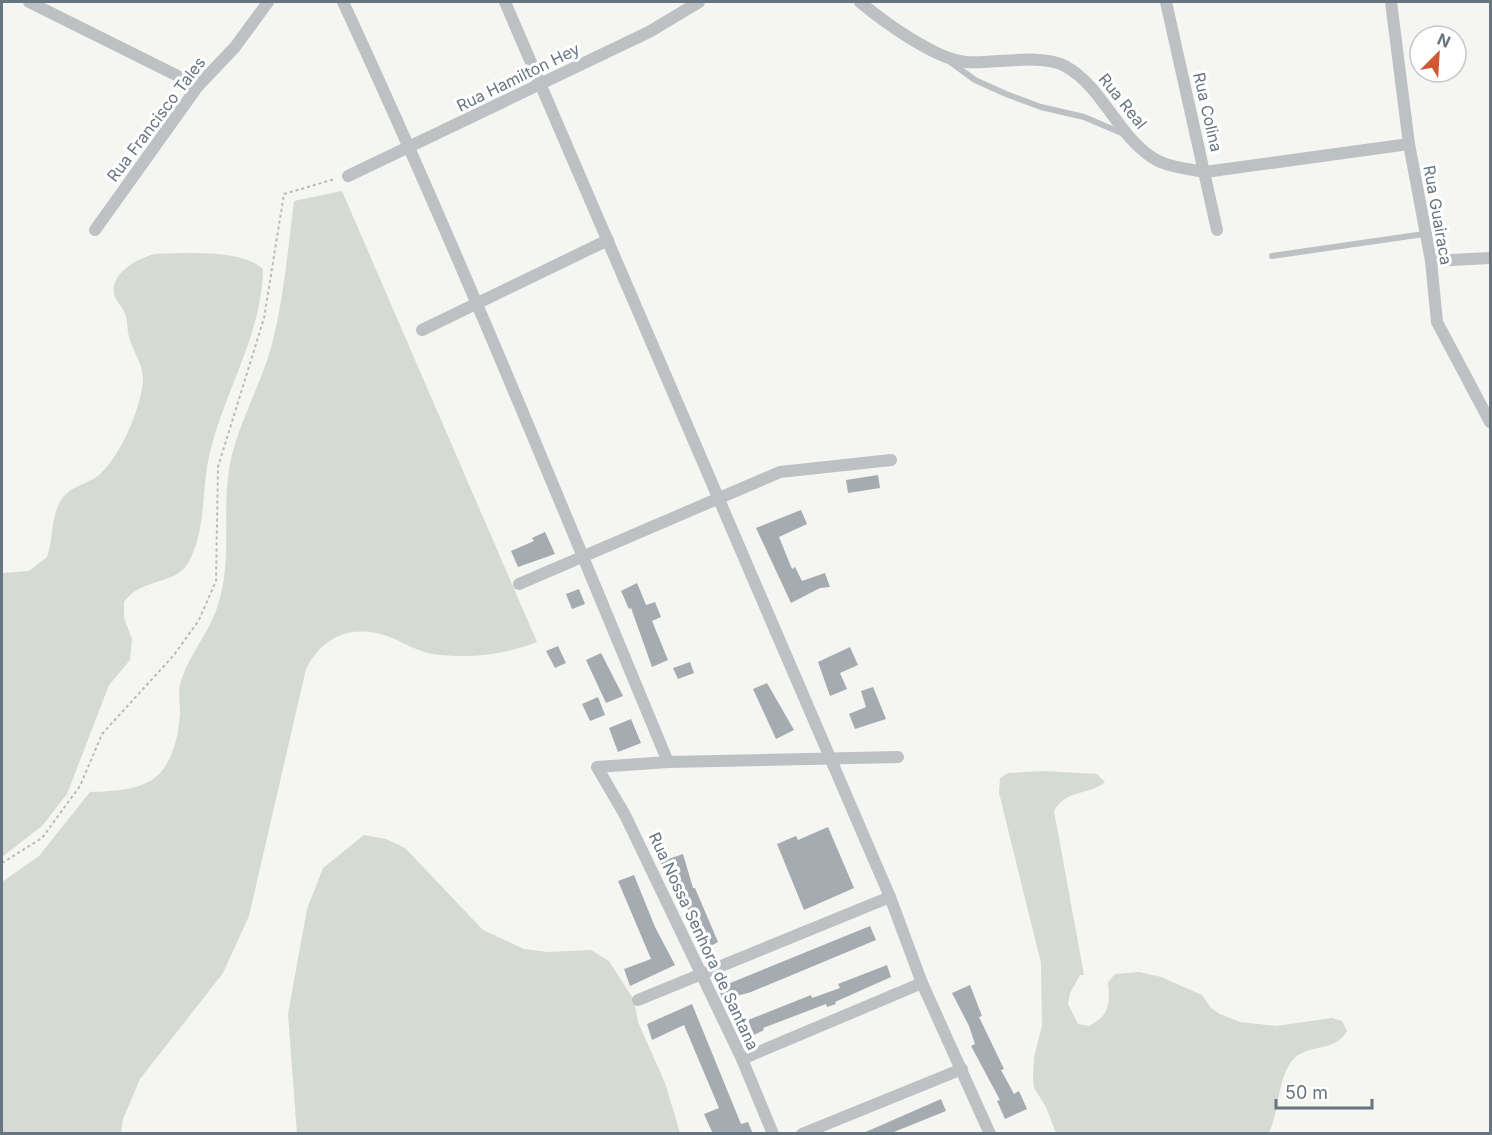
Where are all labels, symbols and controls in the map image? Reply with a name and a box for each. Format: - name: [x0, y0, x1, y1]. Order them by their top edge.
- north arrow: [1408, 24, 1468, 84]
- text: N: [1434, 29, 1454, 52]
- street label: Rua Hamilton Hey: [453, 38, 583, 115]
- street label: Rua Francisco Tales: [103, 53, 209, 185]
- street label: Rua Real: [1095, 69, 1151, 133]
- street label: Rua Colina: [1189, 70, 1227, 154]
- street label: Rua Guairaca: [1419, 164, 1457, 266]
- street label: Rua Nossa Senhora de Santana: [645, 829, 763, 1053]
- scale bar: [1276, 1072, 1372, 1110]
- text: 50 m: [1285, 1082, 1328, 1103]

